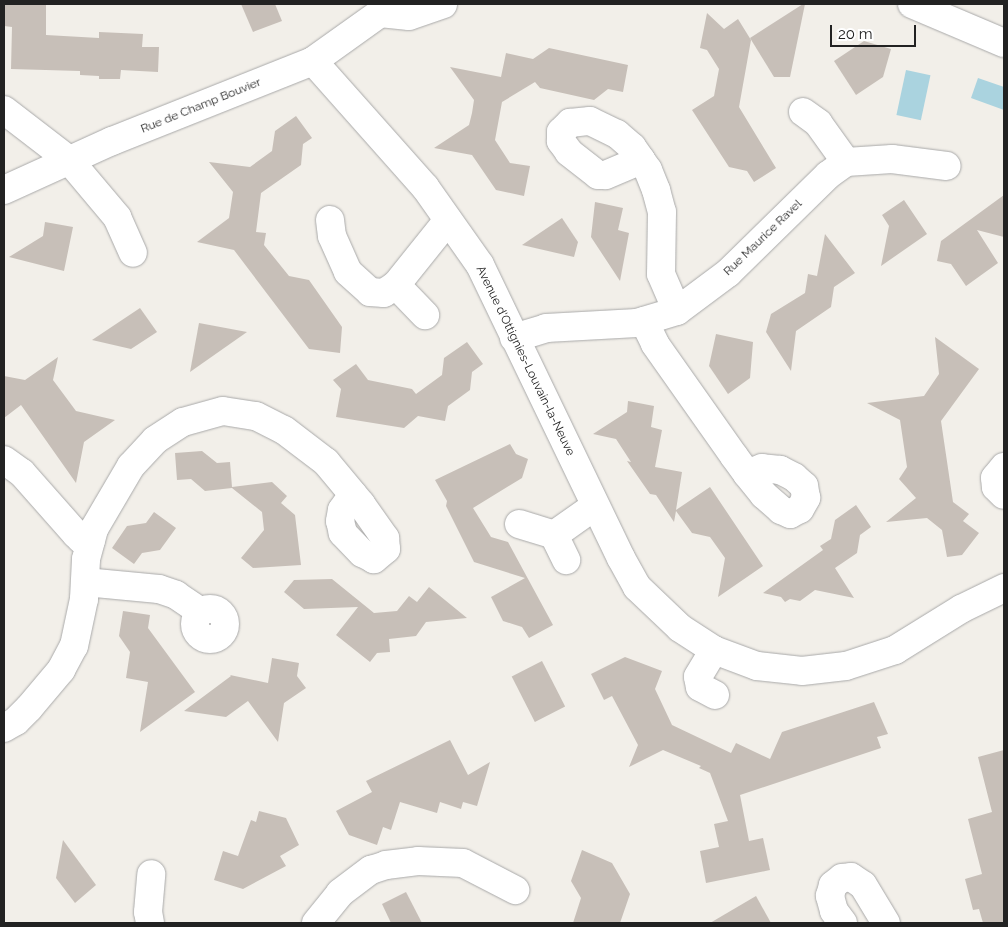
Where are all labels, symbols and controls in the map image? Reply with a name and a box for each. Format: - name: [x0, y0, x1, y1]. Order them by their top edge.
- scale bar: [833, 15, 919, 47]
- text: 20 m: [838, 25, 873, 43]
- street label: Rue de Champ Bouvier: [139, 75, 263, 137]
- street label: Rue Maurice Ravel: [721, 197, 805, 279]
- street label: Avenue d'Ottignies-Louvain-la-Neuve: [473, 264, 577, 458]

